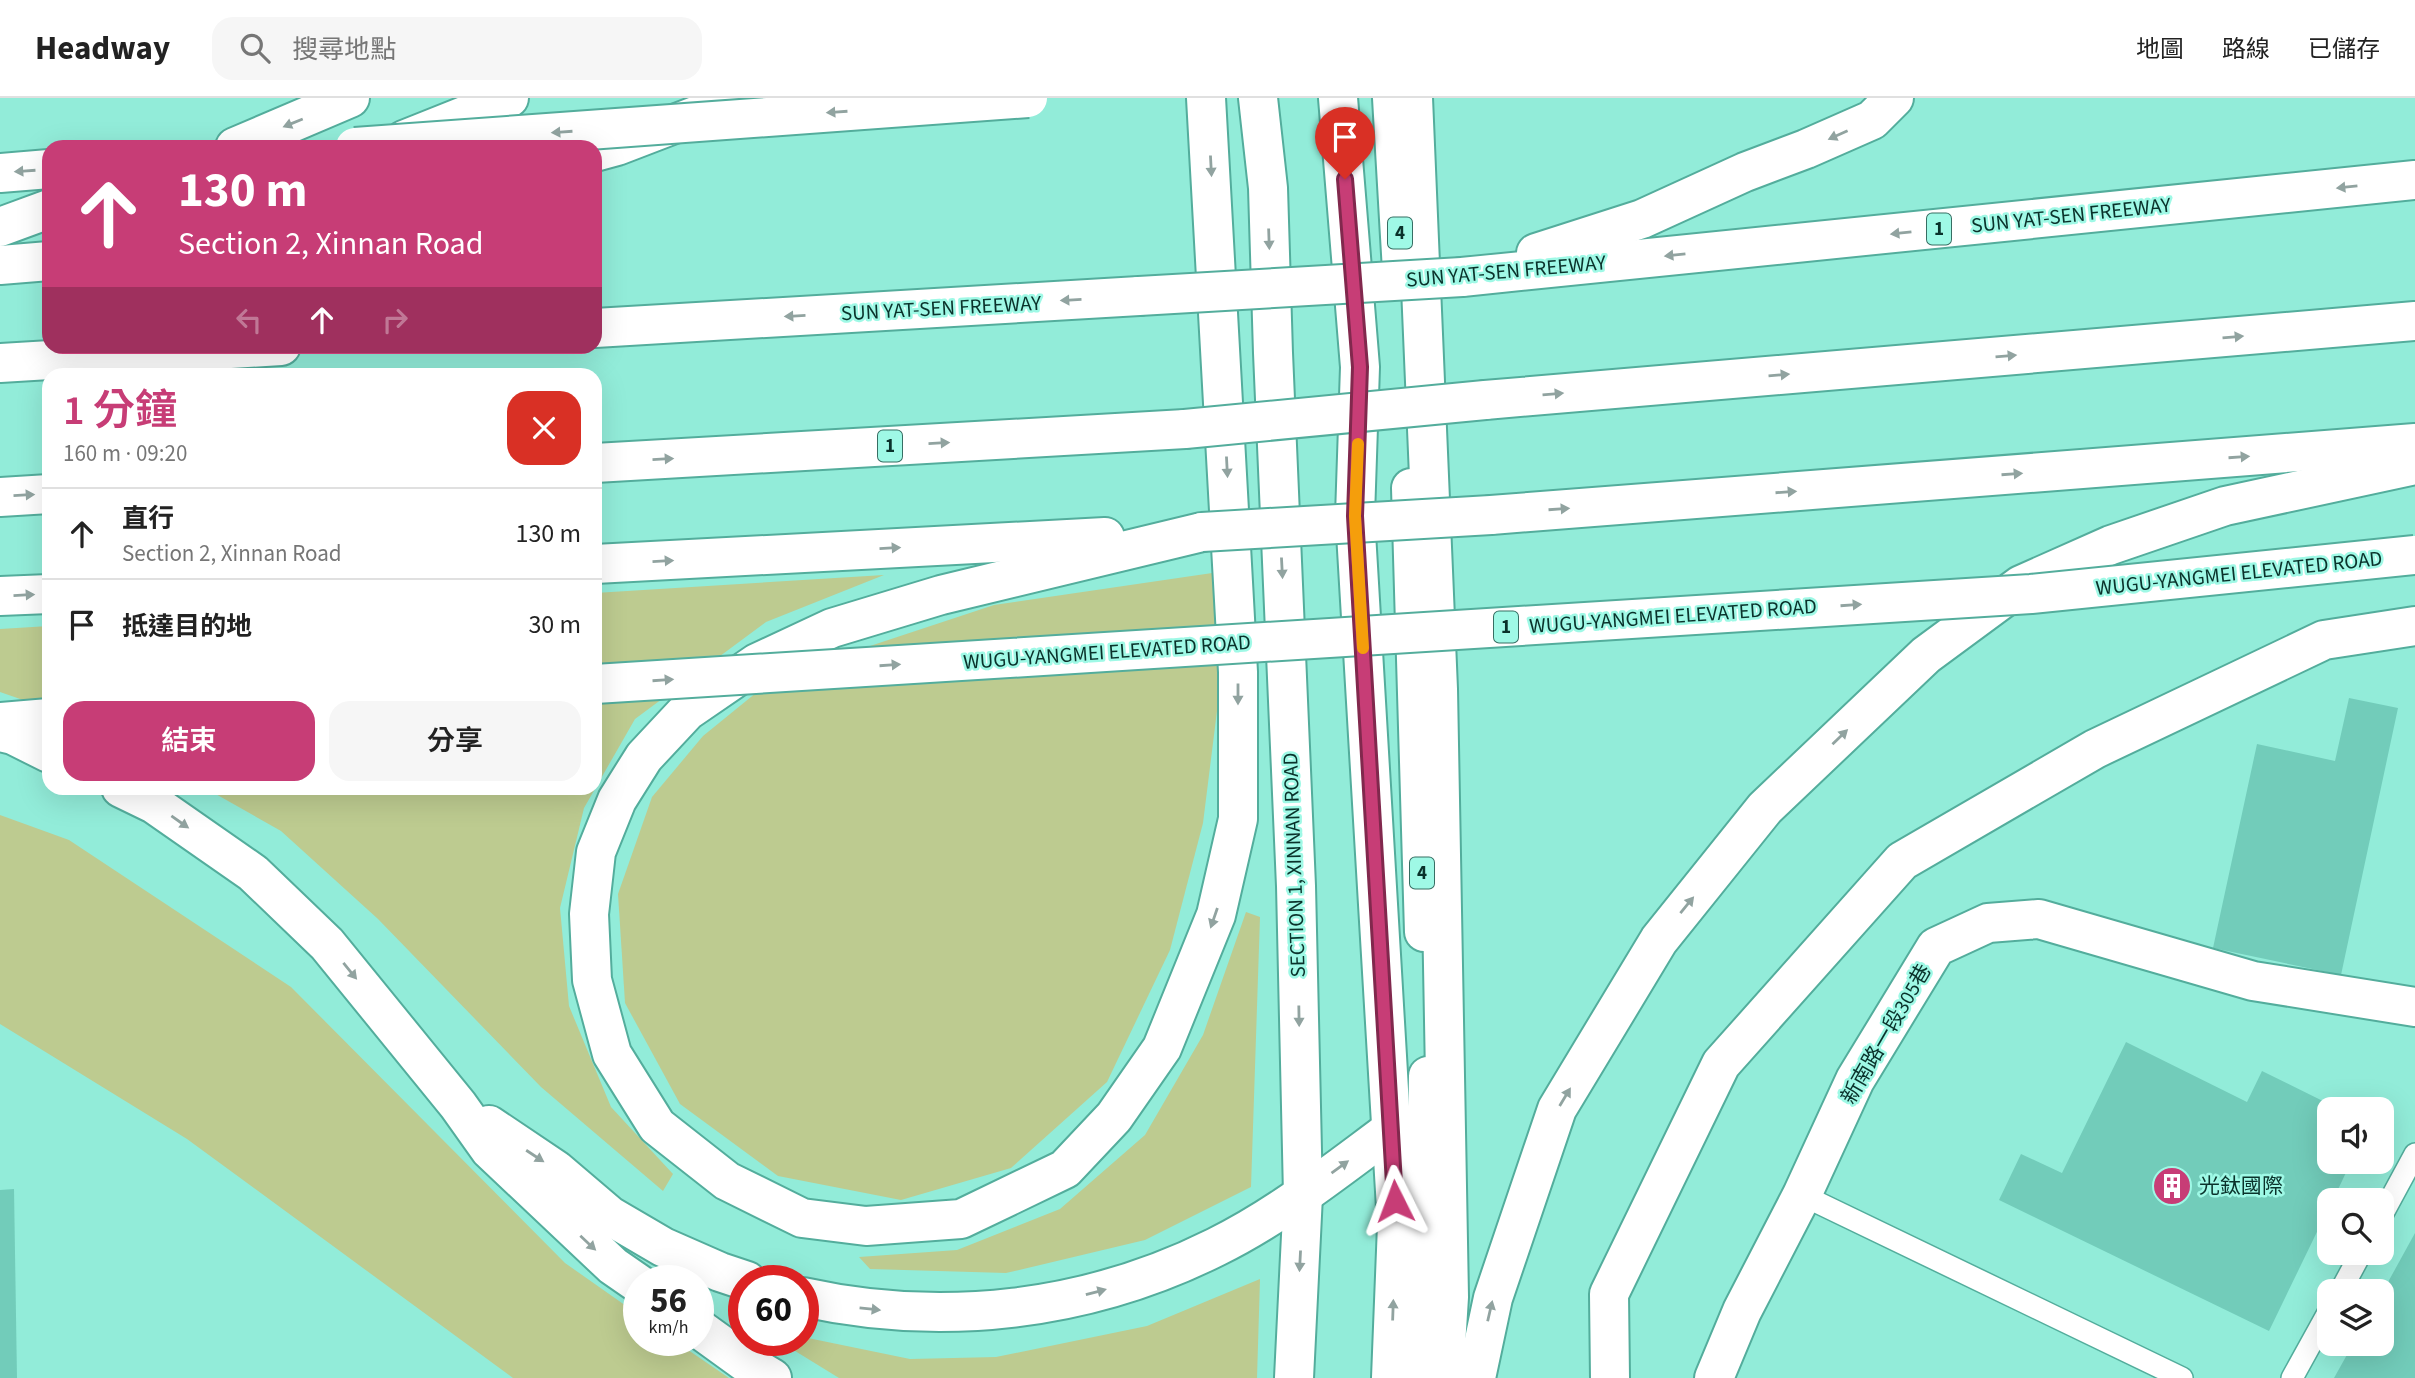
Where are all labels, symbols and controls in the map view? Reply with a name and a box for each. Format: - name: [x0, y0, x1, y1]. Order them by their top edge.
- search box: [212, 17, 702, 80]
- text: Headway: [35, 25, 170, 72]
- icon: search: [236, 29, 274, 67]
- text: 搜尋地點: [292, 31, 396, 68]
- text: 地圖: [2136, 32, 2184, 67]
- text: 路線: [2222, 32, 2270, 67]
- text: 已儲存: [2308, 32, 2380, 67]
- one-way arrow: [826, 107, 848, 118]
- pin: [1315, 107, 1375, 179]
- one-way arrow: [282, 118, 303, 129]
- icon: arrive: [1326, 118, 1364, 156]
- one-way arrow: [550, 127, 572, 138]
- one-way arrow: [1828, 130, 1849, 141]
- one-way arrow: [1205, 155, 1216, 177]
- text: 130 m: [178, 156, 307, 226]
- one-way arrow: [13, 166, 35, 177]
- icon: ahead: [63, 168, 154, 259]
- one-way arrow: [2336, 182, 2358, 193]
- street label: SUN YAT-SEN FREEWAY: [1970, 189, 2173, 240]
- road number: 1: [1927, 214, 1951, 244]
- road number: 4: [1388, 217, 1412, 248]
- text: Section 2, Xinnan Road: [178, 221, 483, 267]
- one-way arrow: [1890, 227, 1912, 238]
- one-way arrow: [1264, 228, 1275, 250]
- street label: SUN YAT-SEN FREEWAY: [1405, 247, 1608, 295]
- one-way arrow: [1664, 250, 1686, 261]
- street label: SUN YAT-SEN FREEWAY: [840, 288, 1043, 328]
- one-way arrow: [1059, 295, 1081, 306]
- icon: left: [230, 301, 268, 339]
- icon: ahead: [303, 301, 341, 339]
- icon: right: [376, 301, 414, 339]
- one-way arrow: [783, 311, 805, 322]
- one-way arrow: [2222, 331, 2244, 342]
- one-way arrow: [1995, 350, 2017, 361]
- one-way arrow: [1769, 369, 1791, 380]
- text: 1 分鐘: [63, 381, 177, 441]
- one-way arrow: [1542, 388, 1564, 399]
- button: close: [507, 391, 581, 465]
- road number: 1: [878, 430, 902, 462]
- text: 160 m · 09:20: [63, 437, 187, 470]
- one-way arrow: [928, 437, 950, 448]
- one-way arrow: [2229, 451, 2251, 462]
- one-way arrow: [652, 453, 674, 464]
- one-way arrow: [1222, 456, 1233, 478]
- one-way arrow: [2002, 468, 2024, 479]
- one-way arrow: [1775, 486, 1797, 497]
- one-way arrow: [14, 490, 36, 501]
- text: 直行: [122, 500, 174, 537]
- one-way arrow: [1548, 503, 1570, 514]
- icon: ahead: [63, 515, 101, 553]
- text: 130 m: [515, 515, 581, 552]
- text: Section 2, Xinnan Road: [122, 537, 342, 570]
- one-way arrow: [880, 543, 902, 554]
- street label: WUGU-YANGMEI ELEVATED ROAD: [2094, 543, 2384, 603]
- one-way arrow: [652, 555, 674, 566]
- one-way arrow: [1276, 557, 1287, 579]
- one-way arrow: [14, 589, 36, 600]
- street label: WUGU-YANGMEI ELEVATED ROAD: [1528, 591, 1818, 641]
- one-way arrow: [1840, 599, 1862, 610]
- icon: arrive: [63, 606, 101, 644]
- text: 30 m: [528, 606, 581, 643]
- text: 抵達目的地: [122, 608, 252, 645]
- road number: 1: [1494, 612, 1518, 642]
- street label: WUGU-YANGMEI ELEVATED ROAD: [962, 627, 1252, 677]
- one-way arrow: [879, 660, 901, 671]
- one-way arrow: [652, 674, 674, 685]
- one-way arrow: [1232, 683, 1244, 705]
- button: 結束: [63, 701, 315, 781]
- button: 分享: [329, 701, 581, 781]
- one-way arrow: [1831, 729, 1848, 746]
- street label: SECTION 1, XINNAN ROAD: [1275, 752, 1313, 978]
- one-way arrow: [171, 815, 189, 829]
- road number: 4: [1410, 858, 1434, 888]
- one-way arrow: [1679, 897, 1694, 914]
- one-way arrow: [1208, 908, 1219, 929]
- street label: 新南路一段305巷: [1834, 958, 1938, 1110]
- one-way arrow: [342, 962, 356, 980]
- one-way arrow: [1293, 1005, 1304, 1027]
- one-way arrow: [1558, 1087, 1571, 1106]
- map controls: [2317, 1097, 2394, 1356]
- button: sound: [2317, 1097, 2394, 1174]
- one-way arrow: [526, 1149, 544, 1163]
- one-way arrow: [1331, 1161, 1349, 1175]
- position arrow: [1358, 1164, 1432, 1238]
- building icon: 光鈦國際: [2151, 1165, 2193, 1207]
- place label: 光鈦國際: [2199, 1171, 2283, 1201]
- button: search: [2317, 1188, 2394, 1265]
- one-way arrow: [579, 1234, 596, 1250]
- one-way arrow: [1294, 1250, 1305, 1272]
- speed limit sign: 60: [728, 1265, 819, 1356]
- text: 56: [650, 1276, 687, 1326]
- button: layers: [2317, 1279, 2394, 1356]
- one-way arrow: [1086, 1287, 1107, 1297]
- one-way arrow: [1388, 1299, 1399, 1321]
- one-way arrow: [1485, 1300, 1496, 1322]
- one-way arrow: [860, 1303, 882, 1314]
- text: km/h: [649, 1315, 688, 1340]

